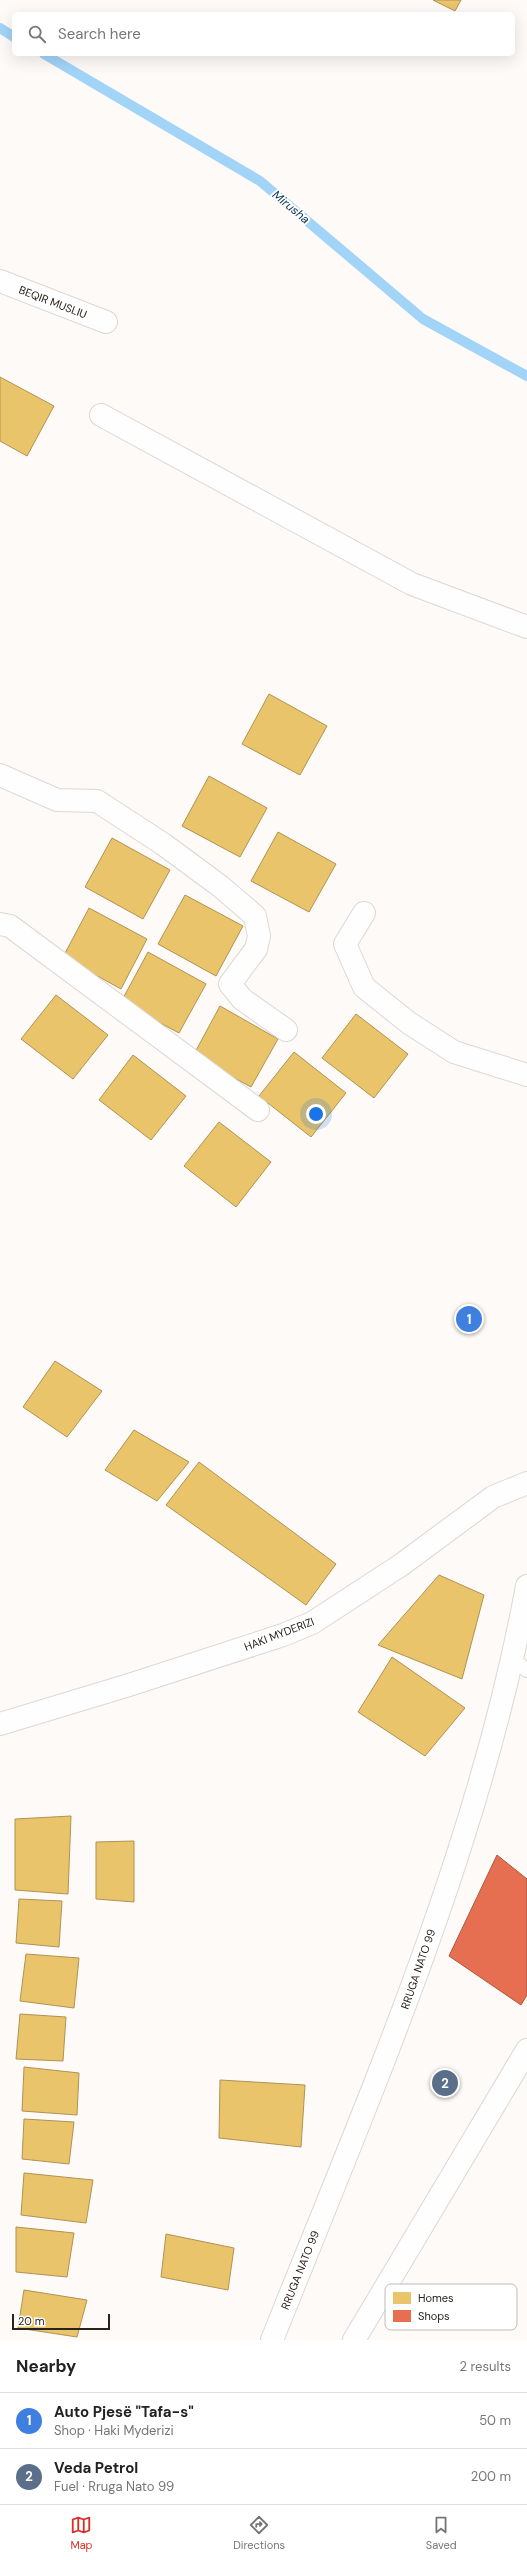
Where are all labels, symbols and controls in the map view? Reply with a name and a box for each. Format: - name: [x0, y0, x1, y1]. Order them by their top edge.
- search box: [12, 12, 515, 56]
- icon: search: [26, 23, 48, 45]
- text: Search here: [58, 24, 141, 44]
- water label: Mirusha: [269, 187, 313, 227]
- street label: BEQIR MUSLIU: [17, 283, 89, 321]
- your location: [306, 1104, 326, 1124]
- pin: 1: [456, 1304, 482, 1334]
- street label: HAKI MYDERIZI: [242, 1614, 316, 1654]
- street label: RRUGA NATO 99: [398, 1927, 438, 2011]
- pin: 2: [432, 2068, 458, 2098]
- street label: RRUGA NATO 99: [278, 2228, 322, 2312]
- legend: [385, 2284, 517, 2330]
- text: Homes: [418, 2291, 454, 2305]
- text: Shops: [418, 2309, 450, 2323]
- scale bar: [12, 2312, 110, 2331]
- text: 20 m: [18, 2314, 44, 2328]
- text: Nearby: [16, 2355, 76, 2377]
- text: 2 results: [460, 2358, 511, 2375]
- text: Auto Pjesë "Tafa-s": [54, 2402, 194, 2422]
- text: 1: [27, 2412, 31, 2429]
- text: 50 m: [479, 2412, 511, 2429]
- text: Shop · Haki Myderizi: [54, 2422, 174, 2439]
- text: Veda Petrol: [54, 2458, 138, 2478]
- text: 2: [25, 2468, 33, 2485]
- text: 200 m: [471, 2468, 511, 2485]
- text: Fuel · Rruga Nato 99: [54, 2478, 174, 2495]
- tab: Map: [70, 2514, 93, 2552]
- tab: Directions: [233, 2514, 285, 2552]
- tab: Saved: [426, 2514, 457, 2552]

